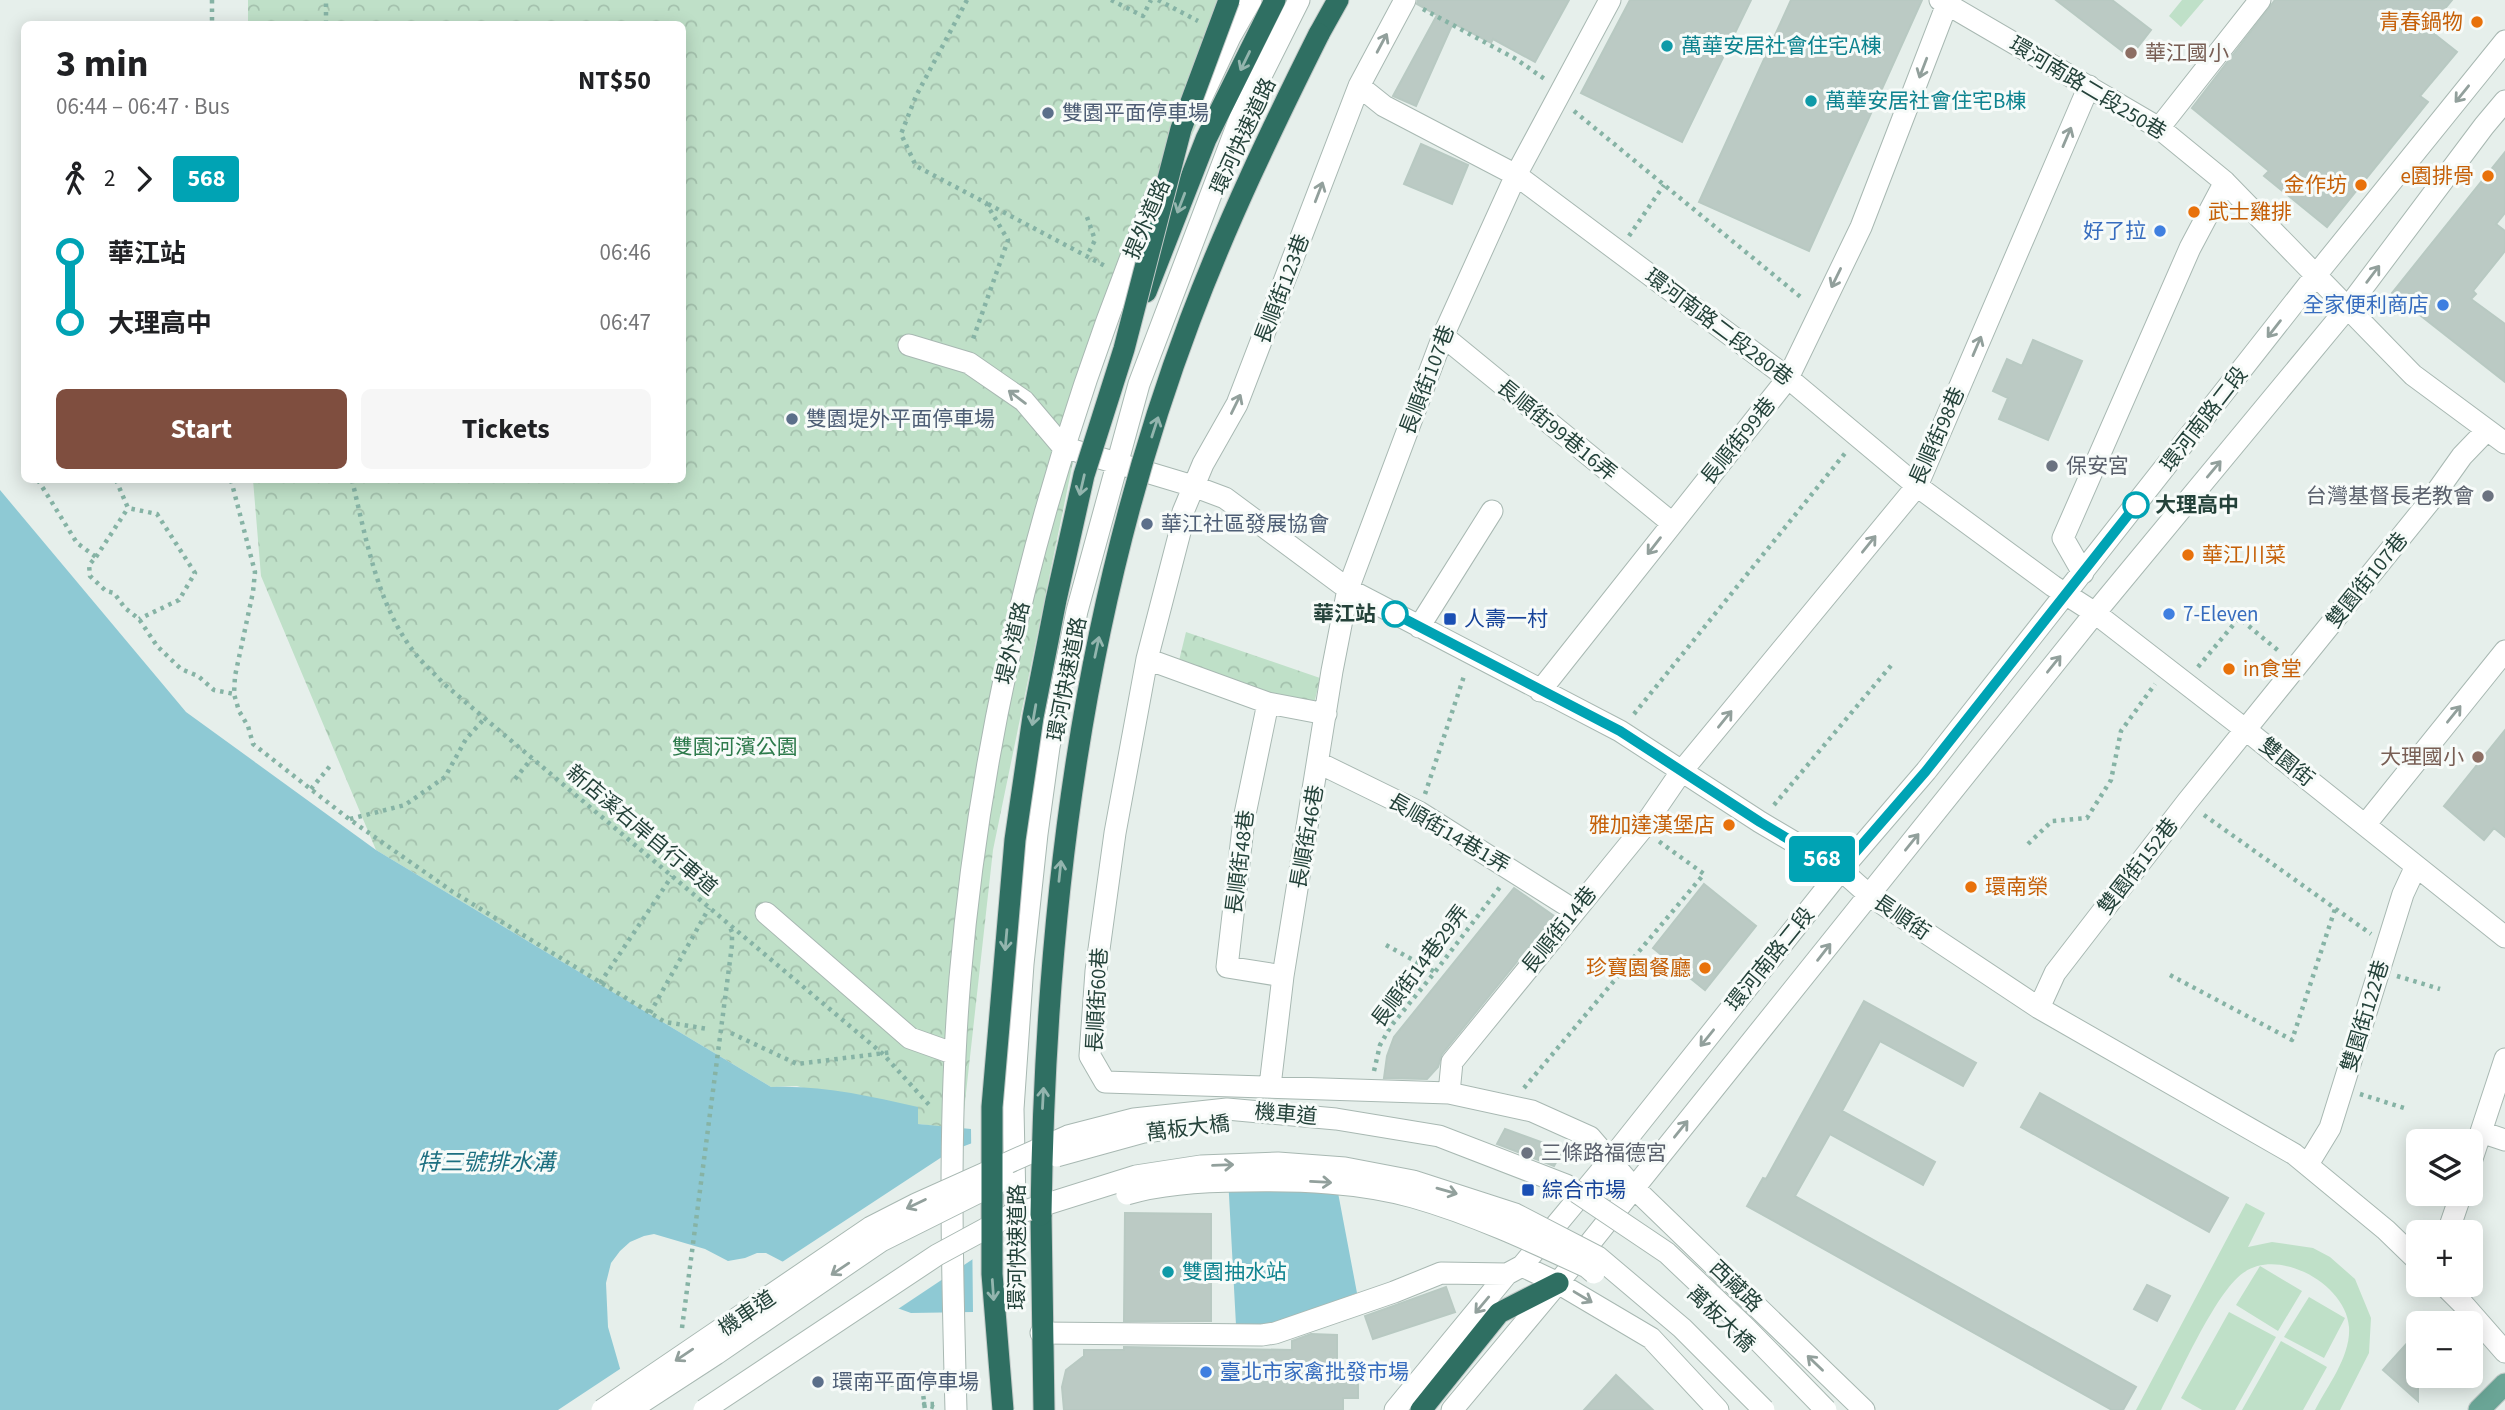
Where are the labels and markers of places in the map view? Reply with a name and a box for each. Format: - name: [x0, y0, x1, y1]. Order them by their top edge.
- place label: 青春鍋物: [2379, 7, 2463, 37]
- marker: 青春鍋物: [2469, 14, 2485, 30]
- place label: 萬華安居社會住宅A棟: [1681, 31, 1881, 61]
- marker: 萬華安居社會住宅A棟: [1659, 38, 1675, 54]
- place label: 華江國小: [2145, 38, 2229, 68]
- marker: 華江國小: [2123, 45, 2139, 61]
- place label: 萬華安居社會住宅B棟: [1825, 86, 2026, 116]
- marker: 萬華安居社會住宅B棟: [1803, 93, 1819, 109]
- place label: 雙園平面停車場: [1062, 98, 1209, 128]
- marker: 雙園平面停車場: [1040, 105, 1056, 121]
- place label: e園排骨: [2401, 161, 2474, 191]
- marker: e園排骨: [2480, 168, 2496, 184]
- place label: 金作坊: [2284, 170, 2347, 200]
- marker: 金作坊: [2353, 177, 2369, 193]
- place label: 武士雞排: [2208, 197, 2292, 227]
- marker: 武士雞排: [2186, 204, 2202, 220]
- place label: 好了拉: [2083, 216, 2146, 246]
- marker: 好了拉: [2152, 223, 2168, 239]
- place label: 全家便利商店: [2303, 290, 2429, 320]
- marker: 全家便利商店: [2435, 297, 2451, 313]
- place label: 雙園堤外平面停車場: [806, 404, 995, 434]
- marker: 雙園堤外平面停車場: [784, 411, 800, 427]
- place label: 保安宮: [2066, 451, 2129, 481]
- marker: 保安宮: [2044, 458, 2060, 474]
- place label: 台灣基督長老教會: [2306, 481, 2474, 511]
- marker: 台灣基督長老教會: [2480, 488, 2496, 504]
- place label: 大理高中: [2155, 490, 2239, 520]
- marker: 大理高中: [2123, 492, 2149, 518]
- place label: 華江社區發展協會: [1161, 509, 1329, 539]
- marker: 華江社區發展協會: [1139, 516, 1155, 532]
- place label: 華江川菜: [2202, 540, 2286, 570]
- marker: 華江川菜: [2180, 547, 2196, 563]
- place label: 華江站: [1313, 599, 1376, 629]
- place label: 7-Eleven: [2183, 599, 2259, 629]
- marker: 華江站: [1382, 601, 1408, 627]
- place label: 人壽一村: [1464, 604, 1548, 634]
- marker: 7-Eleven: [2161, 606, 2177, 622]
- marker: 人壽一村: [1442, 611, 1458, 627]
- place label: in食堂: [2243, 654, 2302, 684]
- marker: in食堂: [2221, 661, 2237, 677]
- place label: 大理國小: [2380, 742, 2464, 772]
- marker: 大理國小: [2470, 749, 2486, 765]
- place label: 雅加達漢堡店: [1589, 810, 1715, 840]
- marker: 雅加達漢堡店: [1721, 817, 1737, 833]
- place label: 環南榮: [1985, 872, 2048, 902]
- marker: 環南榮: [1963, 879, 1979, 895]
- place label: 珍寶園餐廳: [1586, 953, 1691, 983]
- marker: 珍寶園餐廳: [1697, 960, 1713, 976]
- place label: 三條路福德宮: [1541, 1138, 1667, 1168]
- marker: 三條路福德宮: [1519, 1145, 1535, 1161]
- place label: 綜合市場: [1542, 1175, 1626, 1205]
- marker: 綜合市場: [1520, 1182, 1536, 1198]
- place label: 雙園抽水站: [1182, 1257, 1287, 1287]
- marker: 雙園抽水站: [1160, 1264, 1176, 1280]
- place label: 臺北市家禽批發市場: [1220, 1357, 1409, 1387]
- marker: 臺北市家禽批發市場: [1198, 1364, 1214, 1380]
- place label: 環南平面停車場: [832, 1367, 979, 1397]
- marker: 環南平面停車場: [810, 1374, 826, 1390]

